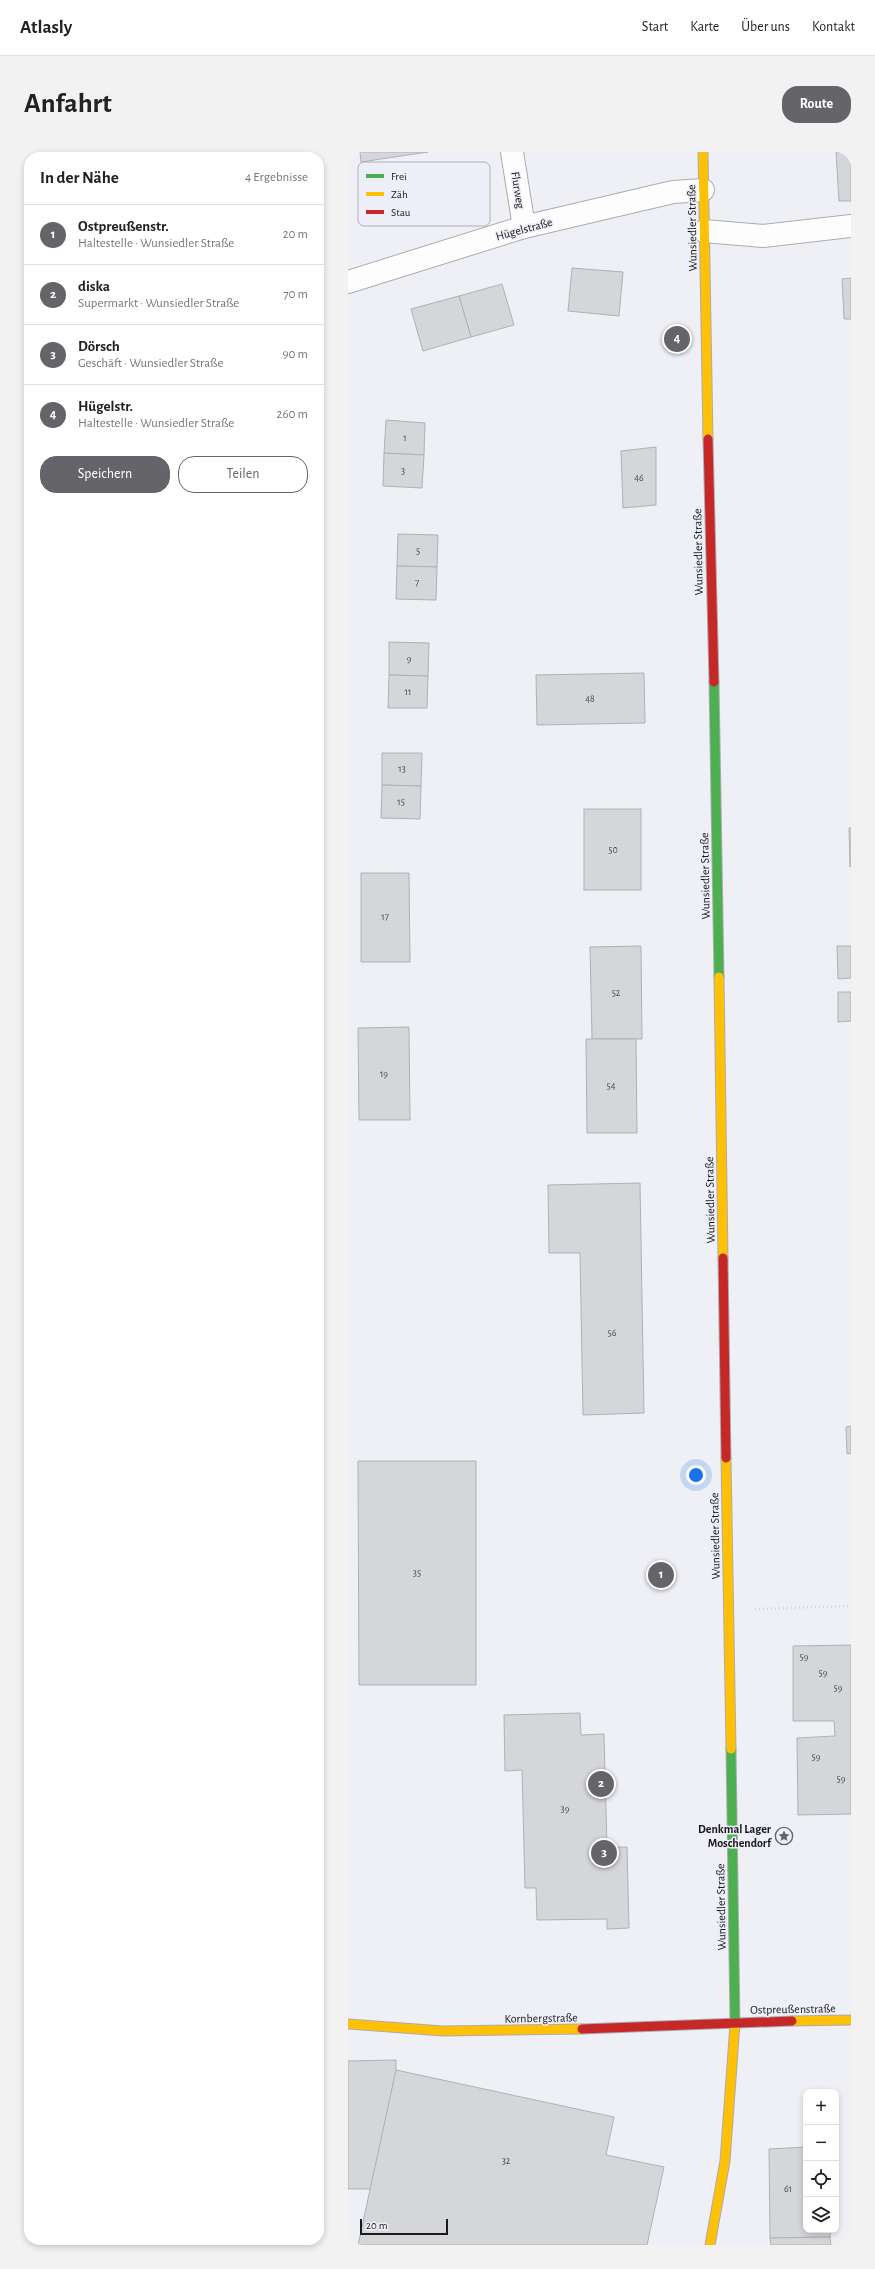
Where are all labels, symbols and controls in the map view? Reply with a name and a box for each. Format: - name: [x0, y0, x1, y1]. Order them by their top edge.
- text: Atlasly: [20, 18, 72, 37]
- text: Start: [642, 20, 668, 34]
- text: Karte: [690, 20, 719, 34]
- text: Über uns: [741, 20, 790, 34]
- text: Kontakt: [812, 20, 855, 34]
- button: Route: [782, 86, 851, 123]
- text: Anfahrt: [24, 90, 112, 118]
- legend: [358, 162, 490, 226]
- text: In der Nähe: [40, 169, 119, 186]
- text: 4 Ergebnisse: [245, 171, 308, 184]
- text: Frei: [391, 171, 407, 182]
- street label: Flurweg: [509, 171, 527, 210]
- street label: Wunsiedler Straße: [685, 185, 699, 271]
- text: Zäh: [391, 189, 408, 200]
- text: Stau: [391, 207, 411, 218]
- street label: Hügelstraße: [494, 216, 554, 242]
- text: Ostpreußenstr.: [78, 219, 169, 234]
- text: 1: [51, 228, 55, 241]
- text: 20 m: [283, 228, 308, 241]
- text: Haltestelle · Wunsiedler Straße: [78, 237, 234, 250]
- text: diska: [78, 279, 110, 294]
- text: 2: [50, 288, 56, 301]
- text: 70 m: [283, 288, 308, 301]
- text: Supermarkt · Wunsiedler Straße: [78, 297, 239, 310]
- pin: 4: [664, 324, 690, 354]
- text: Dörsch: [78, 339, 120, 354]
- text: 3: [50, 348, 56, 361]
- text: 90 m: [282, 348, 308, 361]
- text: Geschäft · Wunsiedler Straße: [78, 357, 223, 370]
- text: Hügelstr.: [78, 399, 133, 414]
- text: 4: [50, 408, 56, 421]
- text: 260 m: [277, 408, 308, 421]
- text: Haltestelle · Wunsiedler Straße: [78, 417, 234, 430]
- house number: 1: [403, 433, 407, 443]
- button: Speichern: [40, 456, 170, 493]
- button: Teilen: [178, 456, 308, 493]
- house number: 3: [401, 466, 405, 476]
- house number: 46: [634, 473, 644, 483]
- street label: Wunsiedler Straße: [691, 509, 705, 595]
- house number: 5: [416, 546, 420, 556]
- house number: 7: [415, 578, 419, 588]
- house number: 9: [407, 654, 412, 664]
- house number: 11: [405, 687, 411, 697]
- house number: 48: [585, 694, 595, 704]
- house number: 13: [398, 764, 406, 774]
- house number: 15: [397, 797, 405, 807]
- street label: Wunsiedler Straße: [698, 833, 712, 919]
- house number: 50: [608, 845, 618, 855]
- house number: 17: [381, 912, 389, 922]
- house number: 52: [612, 988, 621, 998]
- house number: 19: [380, 1069, 388, 1079]
- house number: 54: [607, 1081, 616, 1091]
- street label: Wunsiedler Straße: [703, 1157, 717, 1243]
- house number: 56: [608, 1328, 617, 1338]
- your location: [686, 1465, 706, 1485]
- street label: Wunsiedler Straße: [708, 1493, 722, 1579]
- pin: 1: [648, 1560, 674, 1590]
- house number: 35: [413, 1568, 421, 1578]
- house number: 59: [800, 1652, 809, 1662]
- house number: 59: [819, 1668, 828, 1678]
- house number: 59: [834, 1683, 843, 1693]
- house number: 59: [812, 1752, 821, 1762]
- pin: 2: [588, 1769, 614, 1799]
- house number: 59: [837, 1774, 846, 1784]
- house number: 39: [561, 1804, 570, 1814]
- place label: Denkmal Lager Moschendorf: [698, 1823, 772, 1849]
- place icon: Denkmal Lager Moschendorf: [774, 1826, 794, 1846]
- pin: 3: [591, 1838, 617, 1868]
- street label: Wunsiedler Straße: [714, 1864, 728, 1950]
- street label: Ostpreußenstraße: [750, 2002, 836, 2016]
- street label: Kornbergstraße: [504, 2011, 578, 2025]
- map controls: [803, 2089, 839, 2233]
- button: +: [803, 2089, 839, 2125]
- button: −: [803, 2125, 839, 2161]
- house number: 32: [502, 2156, 511, 2166]
- button: locate: [803, 2161, 839, 2197]
- house number: 61: [784, 2184, 792, 2194]
- button: layers: [803, 2197, 839, 2233]
- scale bar: [360, 2217, 448, 2236]
- text: 20 m: [366, 2220, 387, 2231]

